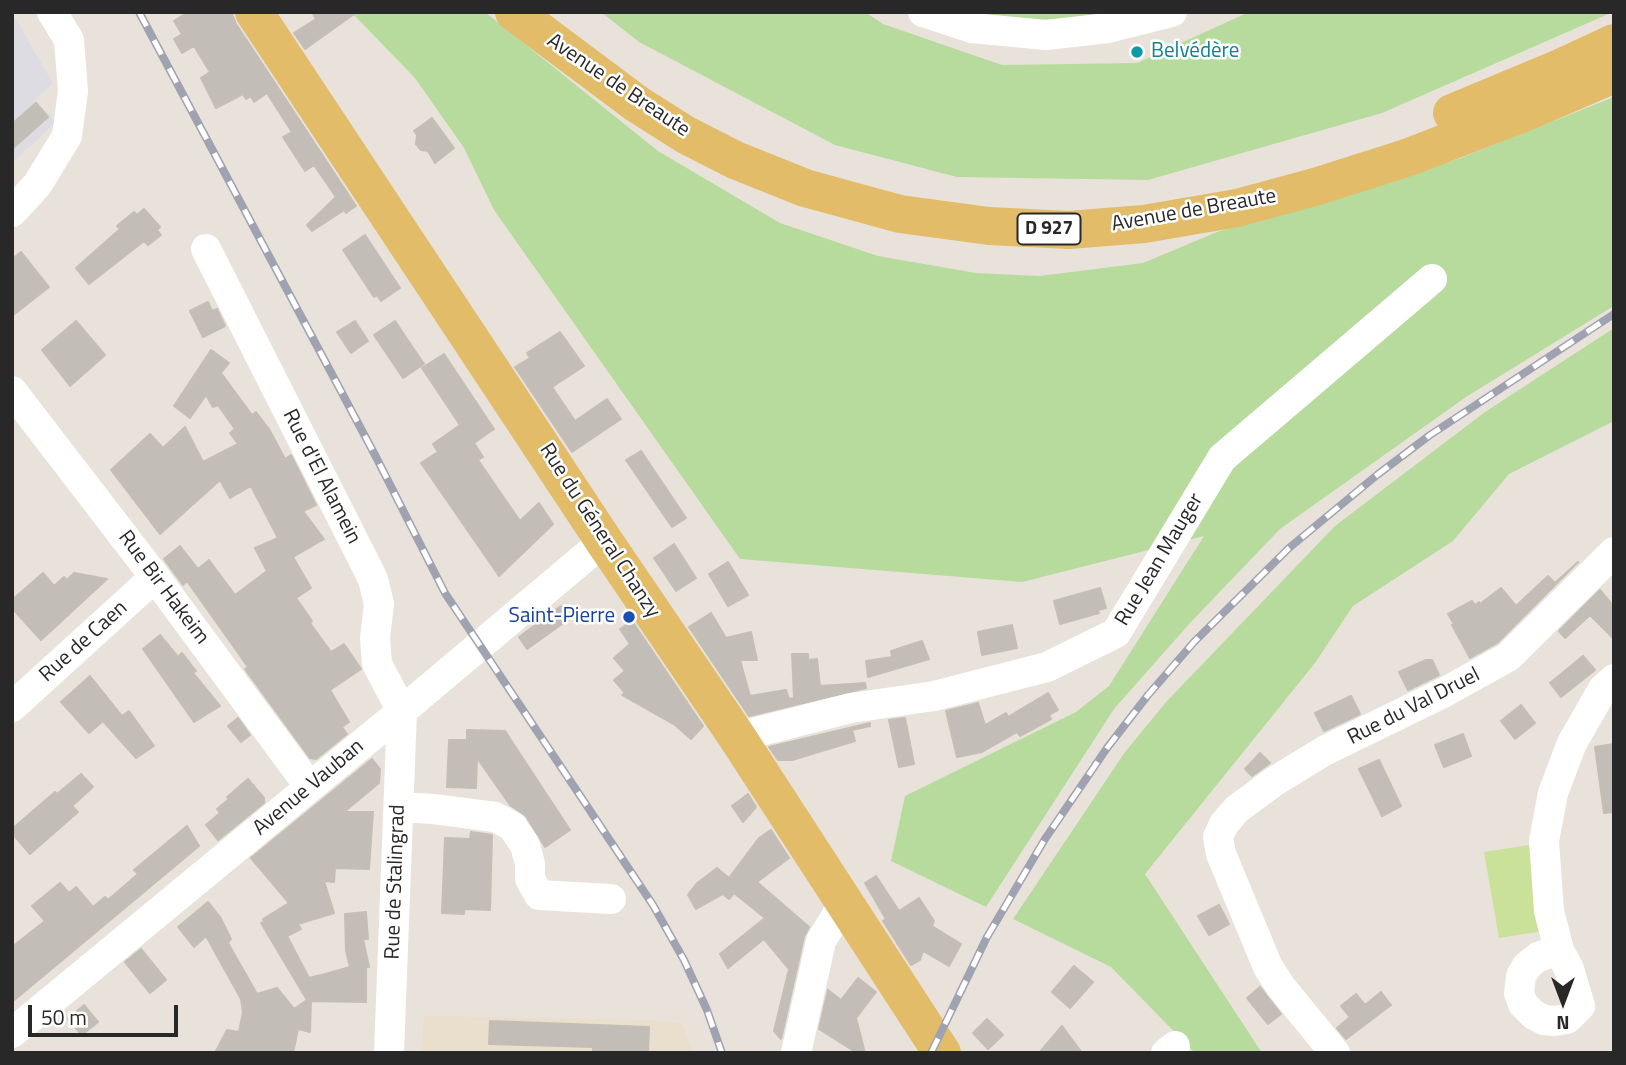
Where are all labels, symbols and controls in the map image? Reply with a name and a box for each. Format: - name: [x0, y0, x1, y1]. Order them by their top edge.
- street label: Avenue de Breaute: [542, 29, 694, 143]
- place label: Belvédère: [1151, 39, 1239, 65]
- marker: Belvédère: [1129, 44, 1145, 60]
- street label: Avenue de Breaute: [1110, 184, 1278, 238]
- road number: D 927: [1018, 214, 1080, 244]
- street label: Rue d'El Alamein: [276, 405, 366, 549]
- street label: Rue du Géneral Chanzy: [533, 439, 665, 623]
- street label: Rue Jean Mauger: [1111, 489, 1209, 631]
- street label: Rue Bir Hakeim: [112, 526, 214, 650]
- street label: Rue de Caen: [35, 596, 133, 688]
- place label: Saint-Pierre: [509, 604, 615, 630]
- marker: Saint-Pierre: [621, 609, 637, 625]
- street label: Rue du Val Druel: [1344, 663, 1484, 751]
- street label: Avenue Vauban: [249, 734, 369, 842]
- street label: Rue de Stalingrad: [381, 804, 411, 960]
- north arrow: [1528, 967, 1598, 1037]
- scale bar: [32, 992, 182, 1036]
- text: 50 m: [41, 1001, 87, 1033]
- text: N: [1556, 1009, 1570, 1038]

